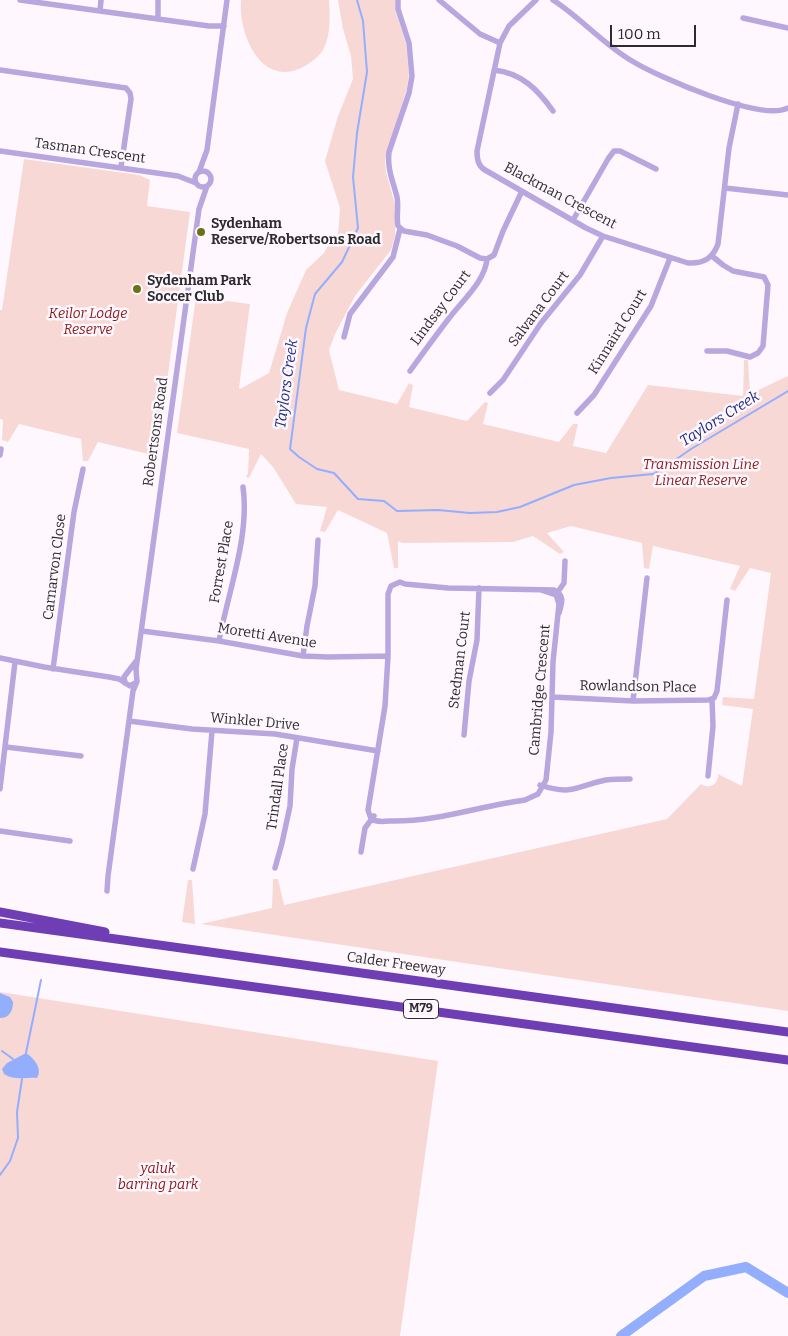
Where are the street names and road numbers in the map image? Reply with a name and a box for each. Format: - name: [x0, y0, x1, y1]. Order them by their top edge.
- street label: Tasman Crescent: [33, 135, 147, 167]
- street label: Blackman Crescent: [501, 159, 619, 233]
- street label: Lindsay Court: [407, 267, 475, 349]
- street label: Salvana Court: [505, 268, 573, 350]
- street label: Kinnaird Court: [585, 286, 651, 378]
- street label: Robertsons Road: [140, 376, 172, 488]
- street label: Carnarvon Close: [40, 513, 70, 621]
- street label: Forrest Place: [206, 519, 238, 605]
- street label: Stedman Court: [446, 610, 474, 710]
- street label: Moretti Avenue: [216, 620, 318, 652]
- street label: Cambridge Crescent: [526, 624, 554, 756]
- street label: Rowlandson Place: [579, 678, 697, 696]
- street label: Winkler Drive: [210, 710, 300, 734]
- street label: Trindall Place: [264, 742, 292, 832]
- street label: Calder Freeway: [346, 949, 446, 979]
- road number: M79: [404, 1000, 438, 1019]

